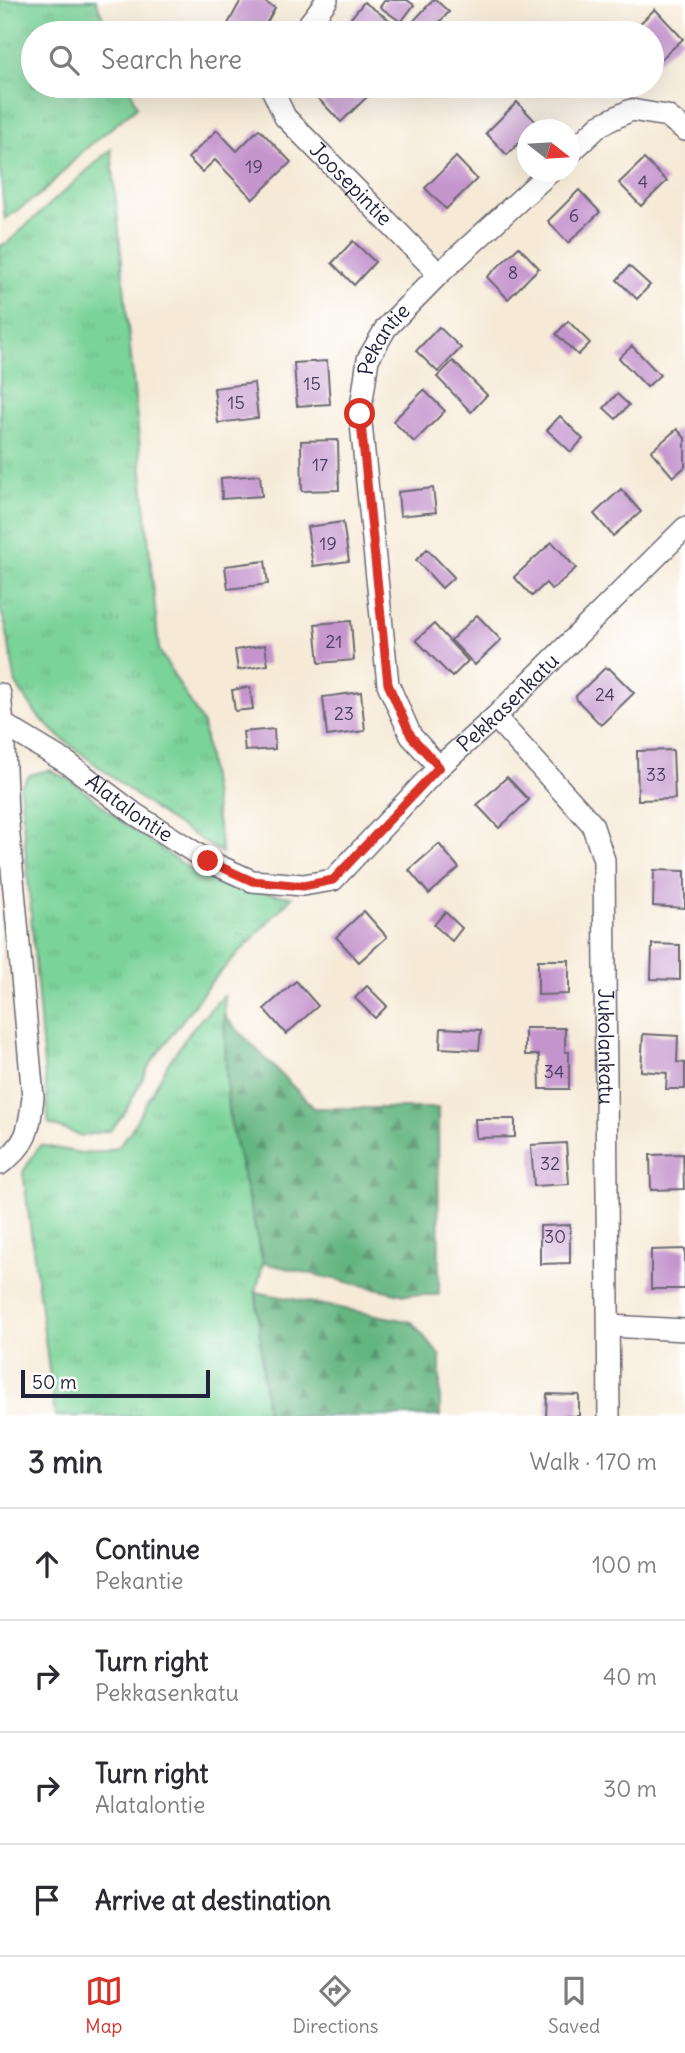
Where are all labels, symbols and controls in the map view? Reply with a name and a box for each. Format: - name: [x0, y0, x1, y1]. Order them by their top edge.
- search box: [21, 21, 664, 98]
- icon: search: [45, 41, 83, 79]
- text: Search here: [101, 43, 242, 76]
- north arrow: [517, 119, 580, 182]
- street label: Joosepintie: [304, 136, 398, 231]
- house number: 19: [245, 155, 263, 178]
- house number: 4: [638, 170, 648, 193]
- house number: 6: [569, 204, 579, 227]
- house number: 8: [508, 261, 518, 284]
- street label: Pekantie: [352, 298, 416, 377]
- house number: 15: [303, 372, 321, 395]
- house number: 15: [227, 391, 245, 414]
- route start: [344, 398, 375, 429]
- house number: 17: [312, 453, 328, 476]
- house number: 19: [319, 532, 337, 555]
- house number: 21: [325, 630, 343, 653]
- street label: Pekkasenkatu: [451, 647, 564, 758]
- house number: 24: [595, 683, 615, 706]
- house number: 23: [334, 702, 354, 725]
- house number: 33: [646, 763, 666, 786]
- street label: Alatalontie: [80, 767, 178, 848]
- route end: [192, 845, 223, 876]
- street label: Jukolankatu: [592, 988, 620, 1105]
- house number: 34: [544, 1060, 564, 1083]
- house number: 32: [540, 1152, 560, 1175]
- house number: 30: [544, 1225, 566, 1248]
- scale bar: [21, 1367, 210, 1399]
- text: 50 m: [32, 1370, 77, 1394]
- text: 3 min: [28, 1443, 103, 1481]
- text: Walk · 170 m: [530, 1447, 657, 1476]
- text: Continue: [95, 1533, 200, 1566]
- icon: ahead: [28, 1545, 66, 1583]
- text: 100 m: [592, 1550, 657, 1579]
- text: Pekantie: [95, 1566, 183, 1595]
- text: Turn right: [95, 1645, 208, 1678]
- icon: right: [28, 1657, 66, 1695]
- text: 40 m: [603, 1662, 657, 1691]
- text: Pekkasenkatu: [95, 1678, 239, 1707]
- text: Turn right: [95, 1757, 208, 1790]
- icon: right: [28, 1769, 66, 1807]
- text: 30 m: [603, 1774, 657, 1803]
- text: Alatalontie: [95, 1790, 205, 1819]
- icon: arrive: [28, 1881, 66, 1919]
- text: Arrive at destination: [95, 1884, 331, 1917]
- tab: Map: [85, 1972, 123, 2038]
- tab: Directions: [293, 1972, 378, 2038]
- tab: Saved: [548, 1972, 600, 2038]

